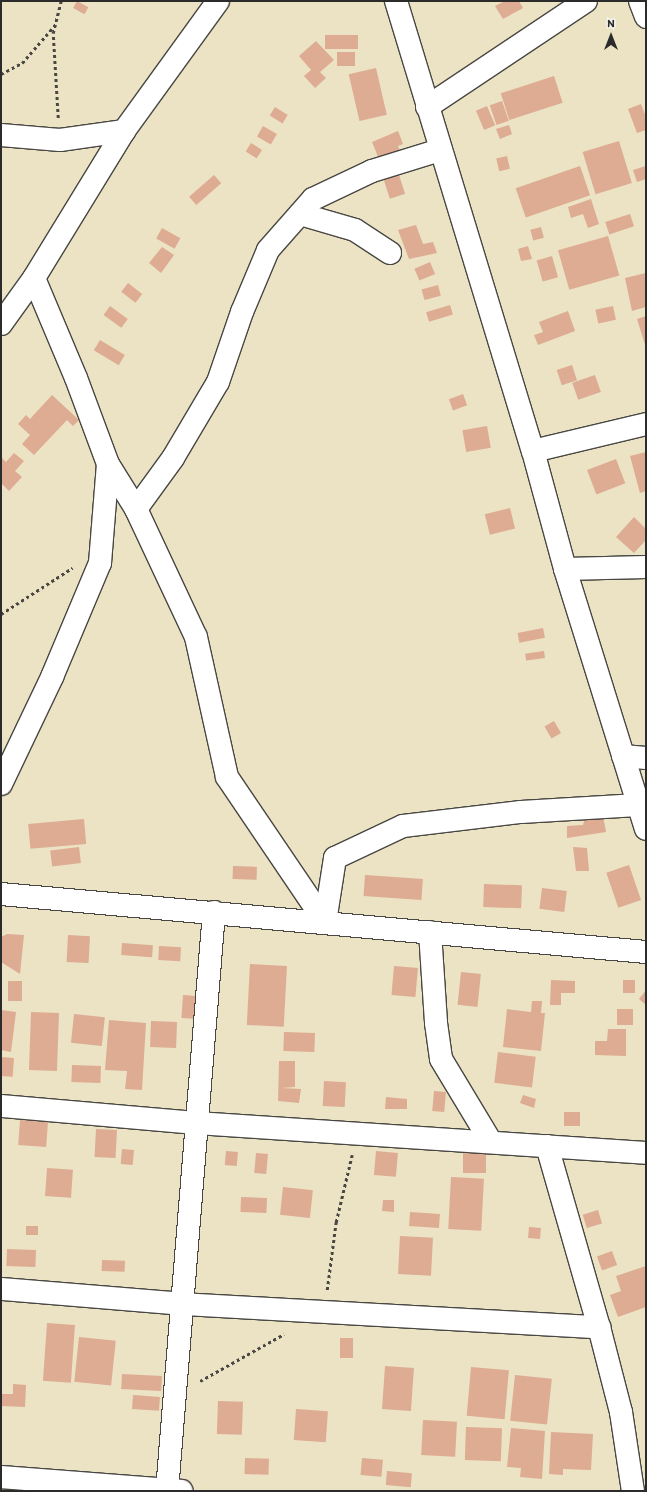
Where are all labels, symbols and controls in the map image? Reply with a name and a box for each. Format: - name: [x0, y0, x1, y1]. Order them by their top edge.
- north arrow: [591, 16, 631, 56]
- text: N: [607, 17, 615, 30]

